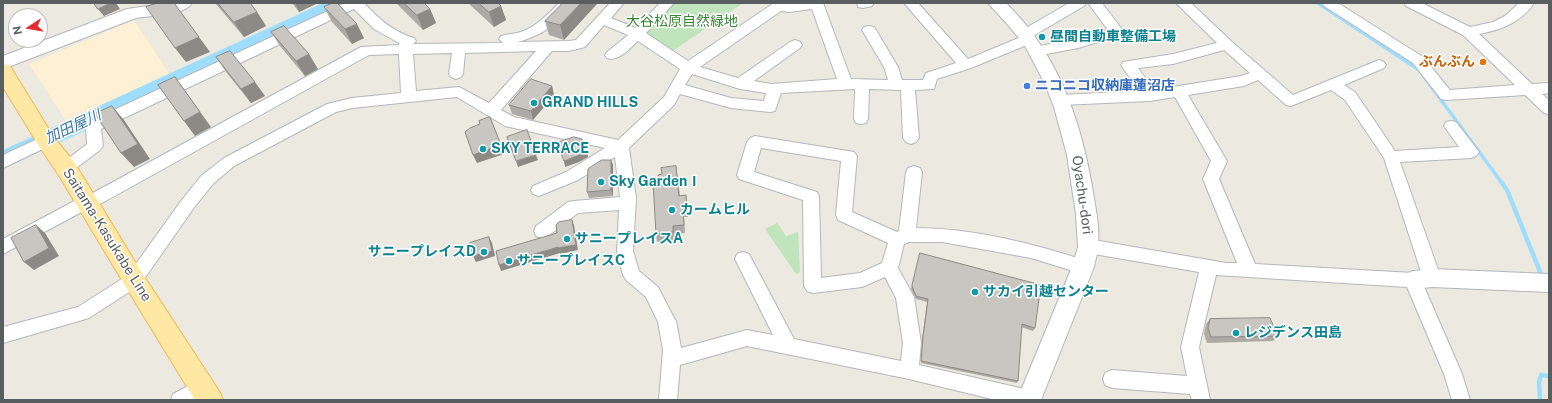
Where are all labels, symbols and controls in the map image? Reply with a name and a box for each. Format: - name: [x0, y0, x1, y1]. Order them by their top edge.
- north arrow: [8, 8, 48, 48]
- park label: 大谷松原自然緑地: [626, 14, 738, 30]
- text: N: [10, 25, 24, 36]
- place label: 昼間自動車整備工場: [1050, 29, 1176, 45]
- marker: 昼間自動車整備工場: [1037, 32, 1047, 42]
- place label: ぶんぶん: [1419, 54, 1475, 70]
- marker: ぶんぶん: [1478, 57, 1488, 67]
- place label: ニコニコ収納庫蓮沼店: [1035, 78, 1175, 94]
- marker: ニコニコ収納庫蓮沼店: [1022, 81, 1032, 91]
- place label: GRAND HILLS: [542, 95, 638, 111]
- marker: GRAND HILLS: [529, 98, 539, 108]
- water label: 加田屋川: [42, 106, 104, 148]
- place label: SKY TERRACE: [491, 141, 589, 157]
- marker: SKY TERRACE: [478, 144, 488, 154]
- street label: Oyachu-dori: [1068, 154, 1096, 236]
- street label: Saitama-Kasukabe Line: [59, 165, 155, 305]
- place label: Sky GardenⅠ: [609, 174, 701, 190]
- marker: Sky GardenⅠ: [596, 177, 606, 187]
- place label: カームヒル: [680, 202, 750, 218]
- marker: カームヒル: [667, 205, 677, 215]
- place label: サニープレイスA: [575, 231, 683, 247]
- marker: サニープレイスA: [562, 234, 572, 244]
- place label: サニープレイスD: [368, 244, 476, 260]
- marker: サニープレイスD: [479, 247, 489, 257]
- place label: サニープレイスC: [517, 253, 625, 269]
- marker: サニープレイスC: [504, 256, 514, 266]
- place label: サカイ引越センター: [983, 284, 1109, 300]
- marker: サカイ引越センター: [970, 287, 980, 297]
- place label: レジデンス田島: [1244, 325, 1342, 341]
- marker: レジデンス田島: [1231, 328, 1241, 338]

